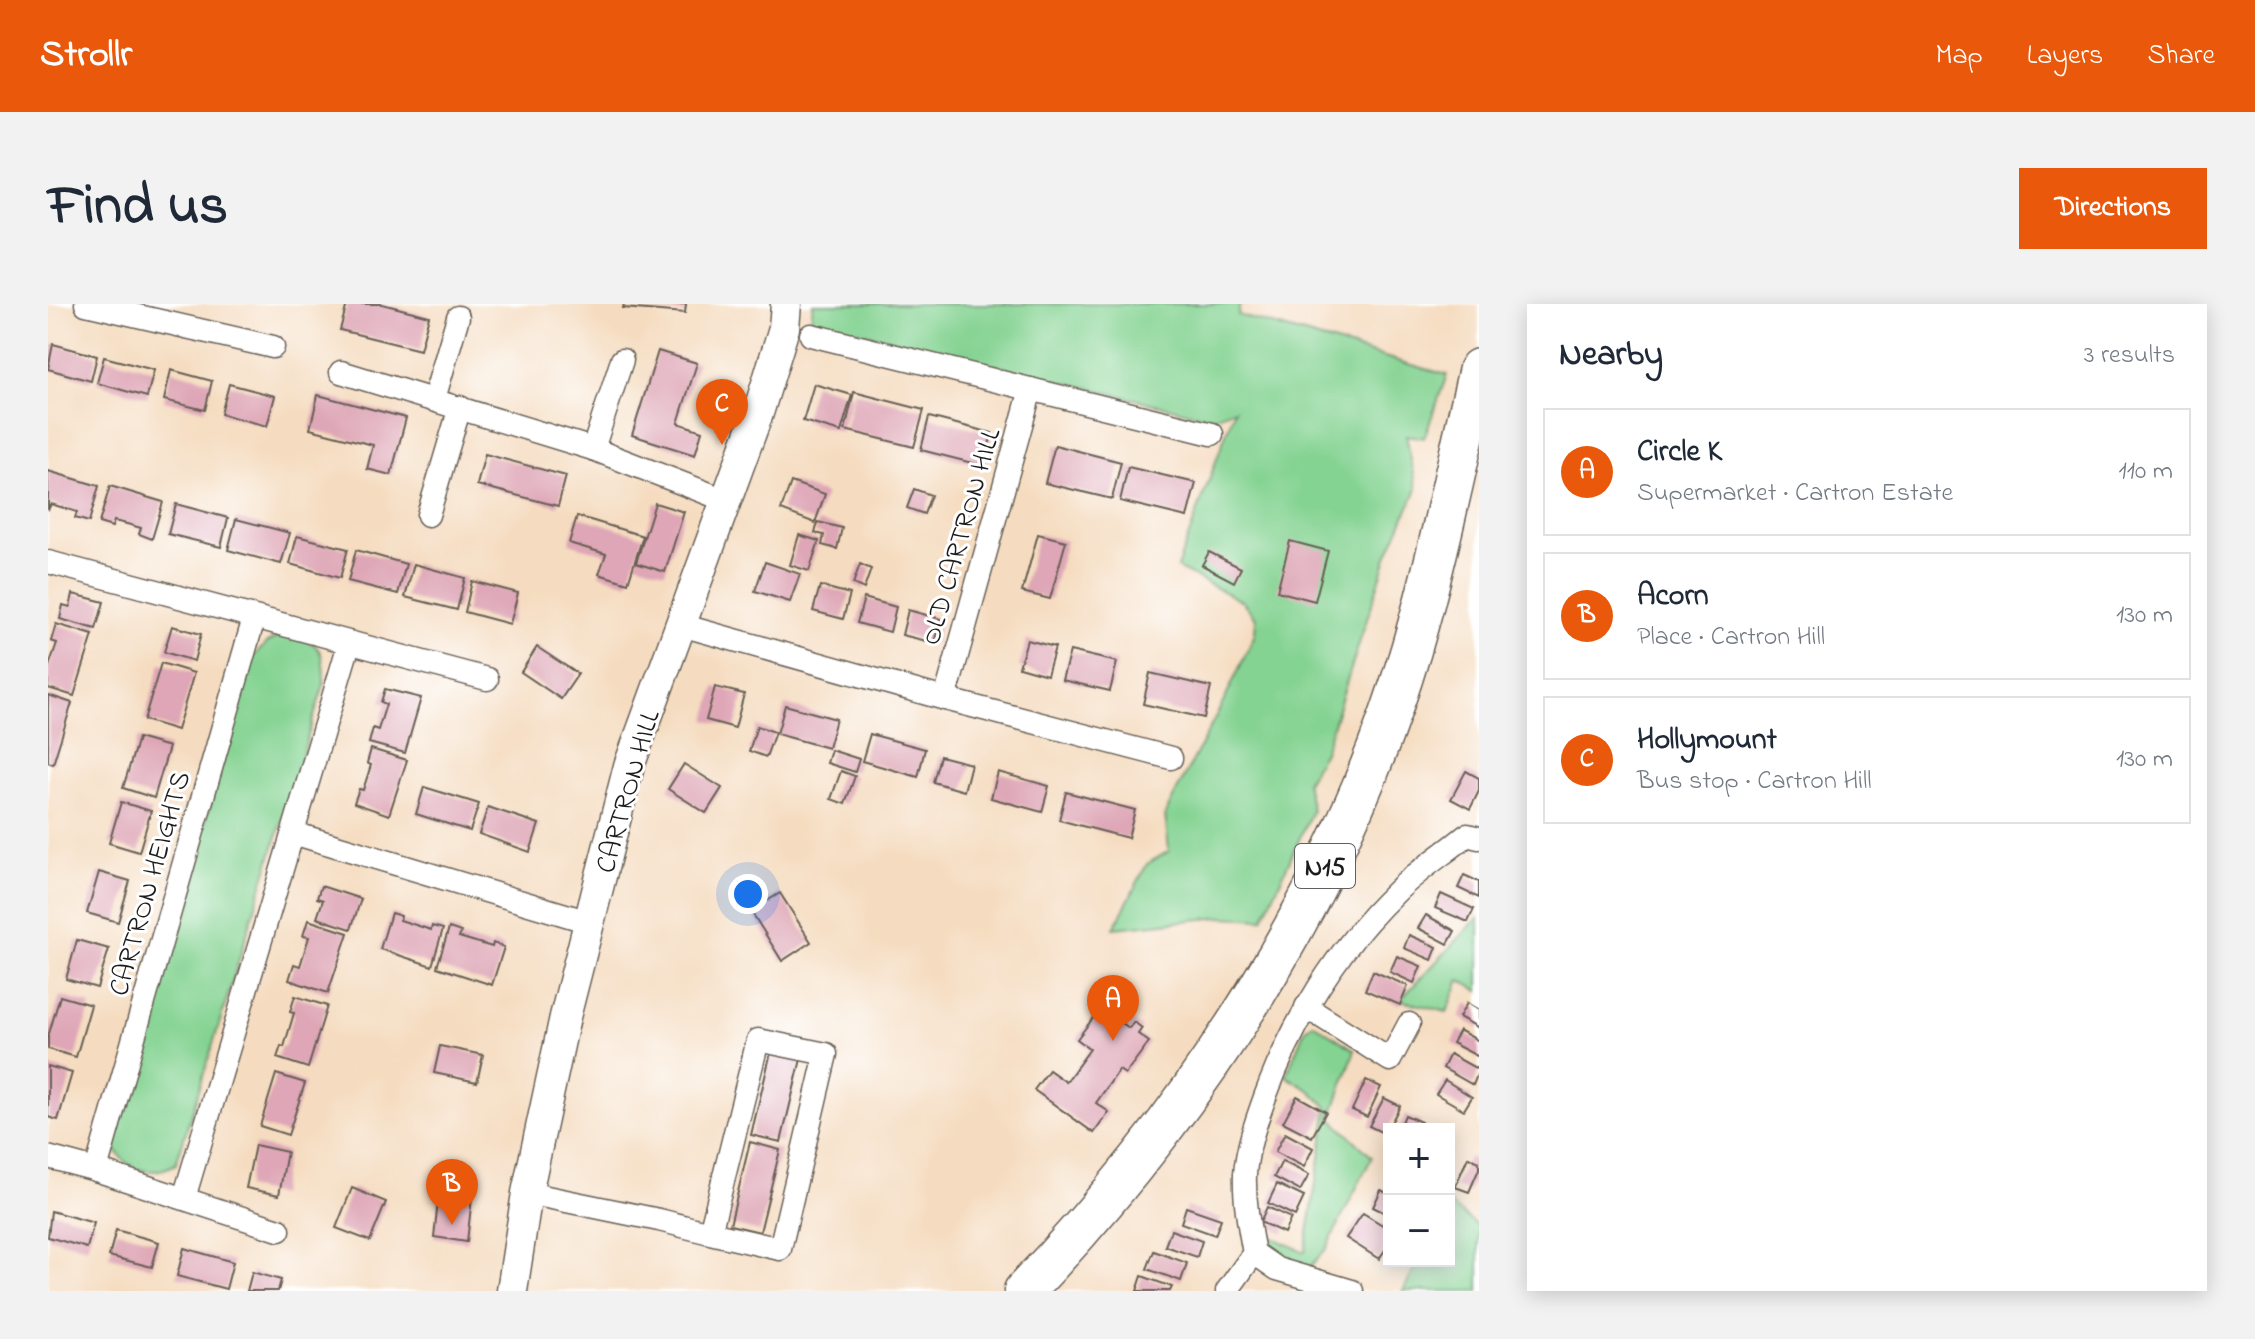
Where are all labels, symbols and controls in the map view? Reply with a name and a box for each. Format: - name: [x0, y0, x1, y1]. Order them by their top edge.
- text: Strollr: [40, 28, 132, 84]
- text: Map: [1935, 36, 1983, 77]
- text: Layers: [2027, 36, 2103, 77]
- text: Share: [2147, 36, 2215, 77]
- text: Find us: [48, 168, 228, 249]
- button: Directions: [2019, 168, 2207, 249]
- text: Nearby: [1559, 331, 1663, 381]
- text: 3 results: [2084, 337, 2175, 375]
- pin: C: [696, 379, 748, 445]
- street label: OLD CARTRON HILL: [912, 423, 1013, 650]
- text: Circle K: [1637, 431, 1722, 475]
- text: A: [1579, 453, 1595, 491]
- text: 110 m: [2119, 453, 2173, 491]
- text: Supermarket · Cartron Estate: [1637, 475, 1953, 513]
- text: Acorn: [1637, 575, 1709, 619]
- text: B: [1578, 597, 1596, 635]
- text: 130 m: [2116, 597, 2173, 635]
- text: Place · Cartron Hill: [1637, 619, 1825, 657]
- street label: CARTRON HILL: [587, 705, 672, 878]
- text: Hollymount: [1637, 719, 1777, 763]
- text: C: [1580, 741, 1594, 779]
- text: 130 m: [2116, 741, 2173, 779]
- text: Bus stop · Cartron Hill: [1637, 763, 1872, 801]
- street label: CARTRON HEIGHTS: [100, 767, 203, 1001]
- road number: N15: [1295, 844, 1355, 888]
- your location: [728, 874, 768, 914]
- pin: A: [1087, 975, 1139, 1041]
- map controls: [1383, 1123, 1455, 1267]
- button: +: [1383, 1123, 1455, 1195]
- pin: B: [426, 1159, 478, 1225]
- button: −: [1383, 1195, 1455, 1267]

